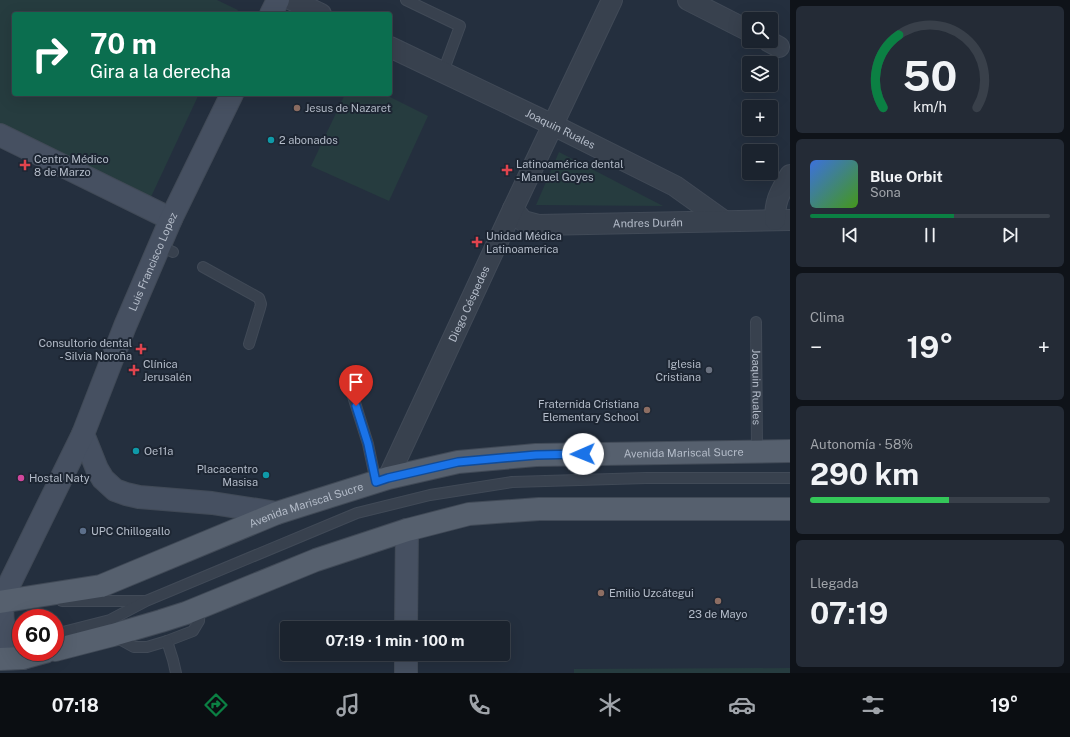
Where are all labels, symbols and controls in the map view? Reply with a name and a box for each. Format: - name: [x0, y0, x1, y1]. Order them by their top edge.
- map controls: [742, 12, 778, 180]
- button: search: [742, 12, 778, 48]
- text: 70 m: [90, 27, 157, 60]
- icon: right: [24, 28, 76, 80]
- text: 50: [903, 51, 957, 100]
- button: layers: [742, 56, 778, 92]
- text: Gira a la derecha: [90, 61, 231, 82]
- text: km/h: [913, 97, 947, 114]
- button: +: [742, 100, 778, 136]
- place label: Jesus de Nazaret: [305, 102, 391, 114]
- marker: Jesus de Nazaret: [292, 103, 302, 113]
- street label: Joaquin Ruales: [524, 107, 598, 151]
- place label: 2 abonados: [279, 134, 338, 146]
- marker: 2 abonados: [266, 135, 276, 145]
- button: −: [742, 144, 778, 180]
- place label: Centro Médico 8 de Marzo: [34, 153, 109, 178]
- place label: Latinoamérica dental - Manuel Goyes: [516, 158, 624, 183]
- marker: Centro Médico 8 de Marzo: [19, 159, 31, 171]
- marker: Latinoamérica dental - Manuel Goyes: [501, 164, 513, 176]
- text: Blue Orbit: [870, 168, 943, 185]
- text: Sona: [870, 185, 901, 200]
- street label: Luis Francisco Lopez: [126, 210, 179, 313]
- street label: Andres Durán: [613, 216, 683, 230]
- icon: previous: [839, 224, 861, 246]
- icon: pause: [919, 224, 941, 246]
- icon: next: [999, 224, 1021, 246]
- place label: Unidad Médica Latinoamerica: [486, 230, 562, 255]
- marker: Unidad Médica Latinoamerica: [471, 236, 483, 248]
- street label: Diego Céspedes: [446, 264, 492, 344]
- text: Clima: [810, 310, 845, 325]
- text: 19°: [907, 329, 953, 365]
- text: −: [810, 334, 822, 360]
- text: +: [1038, 334, 1050, 360]
- place label: Consultorio dental - Silvia Noroña: [38, 337, 132, 362]
- marker: Consultorio dental - Silvia Noroña: [135, 343, 147, 355]
- street label: Joaquin Ruales: [750, 349, 763, 426]
- place label: Clínica Jerusalén: [143, 358, 192, 383]
- place label: Iglesia Cristiana: [655, 358, 701, 383]
- marker: Clínica Jerusalén: [128, 364, 140, 376]
- pin: [339, 365, 373, 406]
- marker: Iglesia Cristiana: [704, 365, 714, 375]
- icon: arrive: [345, 371, 367, 393]
- place label: Fraternida Cristiana Elementary School: [538, 398, 639, 423]
- marker: Fraternida Cristiana Elementary School: [642, 405, 652, 415]
- position arrow: [562, 433, 604, 475]
- text: Autonomía · 58%: [810, 437, 913, 452]
- place label: Oe11a: [144, 445, 173, 457]
- marker: Oe11a: [131, 446, 141, 456]
- street label: Avenida Mariscal Sucre: [624, 446, 744, 460]
- text: 290 km: [810, 456, 919, 492]
- place label: Placacentro Masisa: [197, 463, 258, 488]
- marker: Placacentro Masisa: [261, 470, 271, 480]
- place label: Hostal Naty: [29, 472, 90, 484]
- marker: Hostal Naty: [16, 473, 26, 483]
- street label: Avenida Mariscal Sucre: [247, 480, 365, 530]
- place label: UPC Chillogallo: [91, 525, 170, 537]
- marker: UPC Chillogallo: [78, 526, 88, 536]
- text: Llegada: [810, 576, 858, 591]
- place label: Emilio Uzcátegui: [609, 587, 694, 599]
- marker: Emilio Uzcátegui: [596, 588, 606, 598]
- text: 07:19: [810, 595, 888, 631]
- marker: 23 de Mayo: [713, 596, 723, 606]
- place label: 23 de Mayo: [688, 608, 748, 620]
- speed limit sign: 60: [12, 609, 64, 661]
- text: 07:19 · 1 min · 100 m: [325, 632, 465, 649]
- icon: directions: [202, 691, 230, 719]
- icon: music: [334, 691, 362, 719]
- icon: phone: [465, 691, 493, 719]
- icon: climate: [596, 691, 624, 719]
- icon: car: [728, 691, 756, 719]
- icon: filters: [859, 691, 887, 719]
- text: 07:18: [52, 695, 99, 716]
- text: 19°: [990, 695, 1018, 716]

